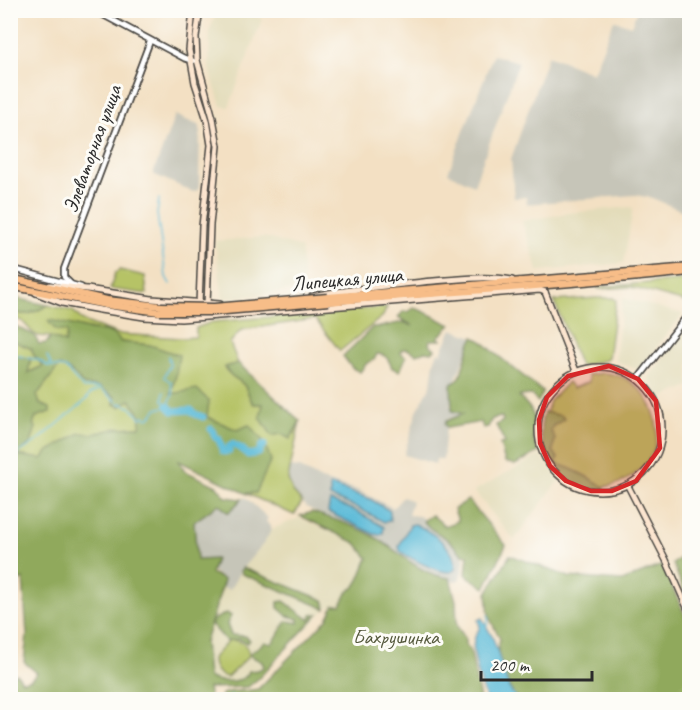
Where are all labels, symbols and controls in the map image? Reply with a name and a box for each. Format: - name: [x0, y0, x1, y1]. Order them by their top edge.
- street label: Элеваторная улица: [57, 80, 128, 216]
- street label: Липецкая улица: [290, 261, 406, 297]
- park label: Бахрушинка: [353, 624, 441, 650]
- scale bar: [481, 644, 592, 682]
- text: 200 m: [490, 654, 531, 676]

